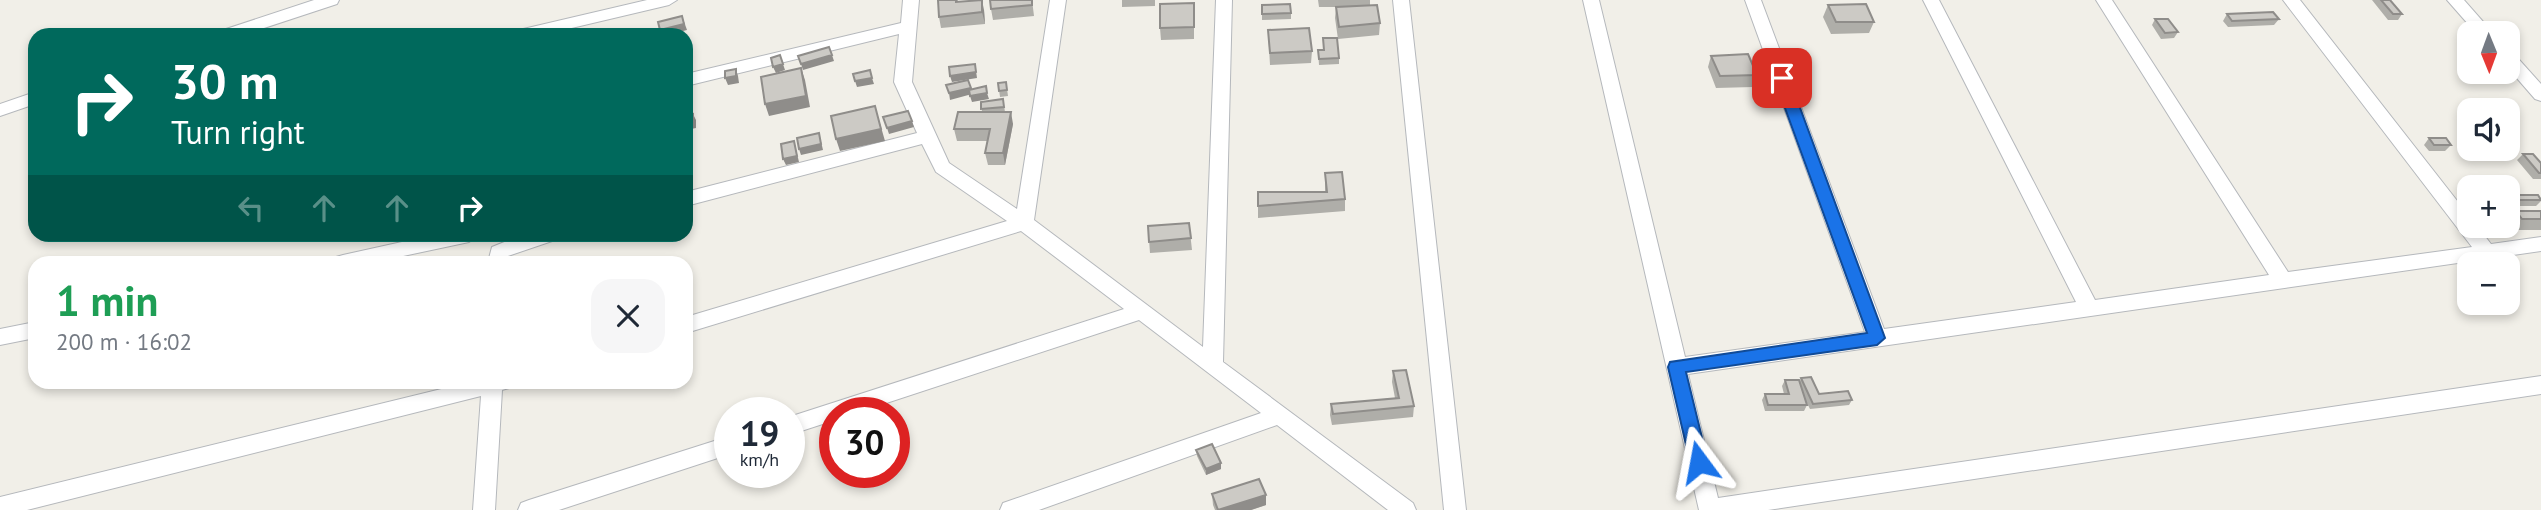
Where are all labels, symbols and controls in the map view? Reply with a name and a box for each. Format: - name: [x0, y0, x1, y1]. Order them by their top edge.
- north arrow: [2457, 21, 2520, 84]
- map controls: [2457, 21, 2520, 315]
- pin: [1752, 48, 1812, 108]
- text: 30 m: [171, 49, 278, 113]
- icon: right: [56, 56, 147, 147]
- icon: arrive: [1763, 59, 1801, 97]
- button: sound: [2457, 98, 2520, 161]
- text: Turn right: [171, 111, 305, 153]
- button: +: [2457, 175, 2520, 238]
- icon: left: [232, 189, 270, 227]
- icon: ahead: [305, 189, 343, 227]
- icon: ahead: [378, 189, 416, 227]
- icon: right: [451, 189, 489, 227]
- button: −: [2457, 252, 2520, 315]
- text: 1 min: [56, 273, 158, 328]
- button: close: [591, 279, 665, 353]
- text: 200 m · 16:02: [56, 327, 192, 356]
- speed limit sign: 30: [819, 397, 910, 488]
- text: 19: [740, 410, 779, 456]
- position arrow: [1662, 425, 1736, 499]
- text: km/h: [740, 448, 779, 471]

